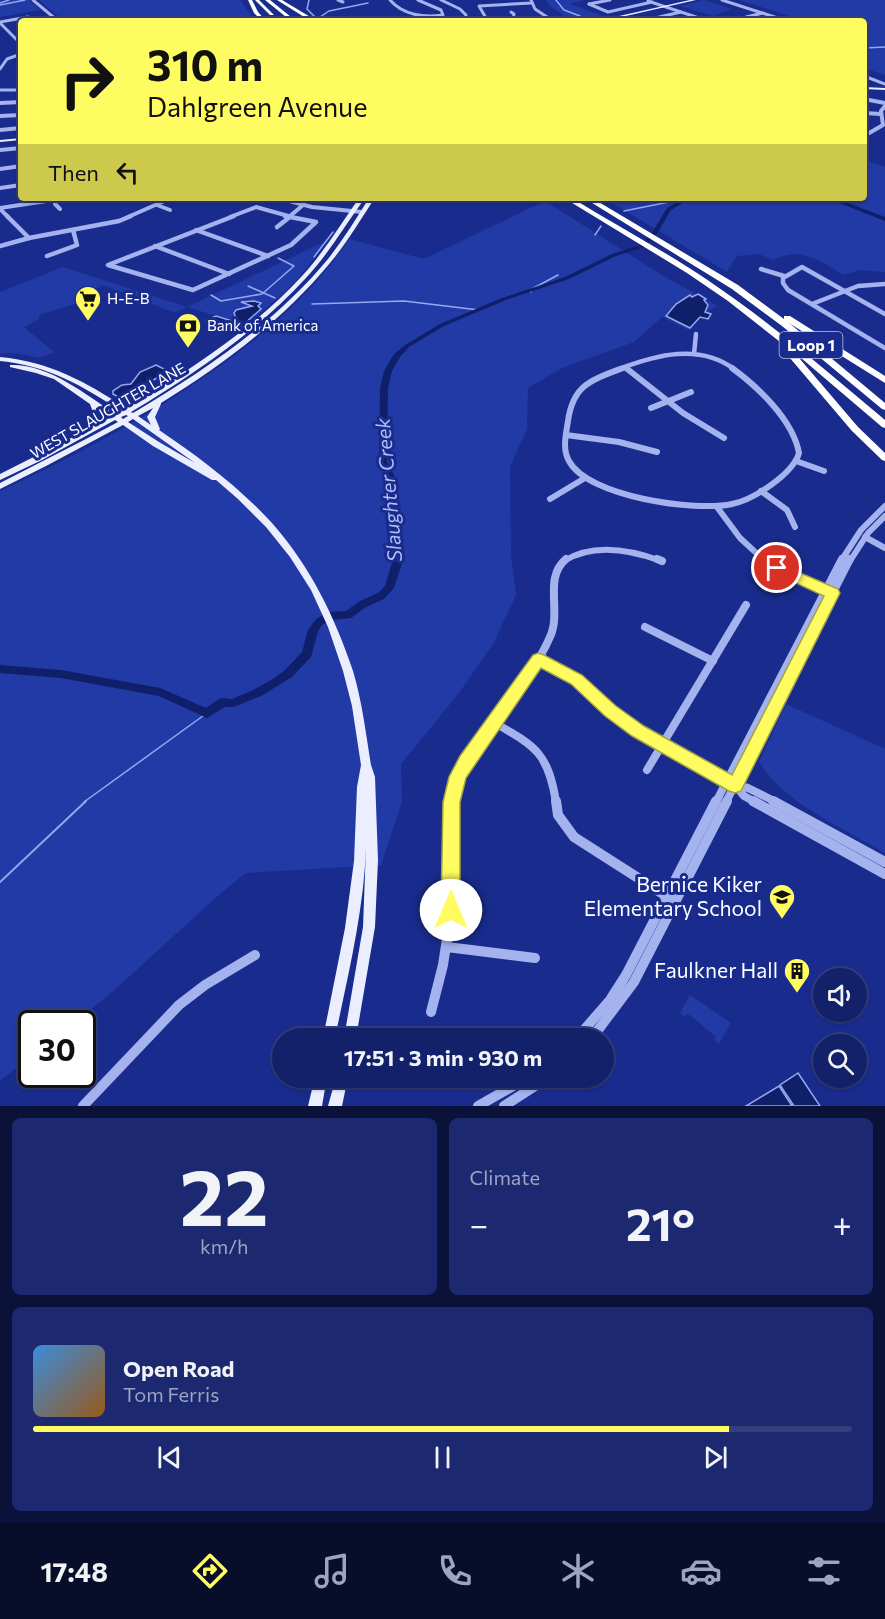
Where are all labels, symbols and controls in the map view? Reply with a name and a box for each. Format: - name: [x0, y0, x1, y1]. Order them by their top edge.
- text: 310 m: [147, 38, 263, 90]
- icon: right: [48, 42, 126, 120]
- text: Dahlgreen Avenue: [147, 90, 367, 123]
- icon: left: [111, 156, 144, 189]
- text: Then: [48, 159, 99, 186]
- supermarket icon: H-E-B: [73, 284, 103, 322]
- place label: H-E-B: [107, 289, 150, 307]
- bank icon: Bank of America: [173, 311, 203, 349]
- place label: Bank of America: [207, 316, 318, 334]
- road number: Loop 1: [780, 332, 842, 358]
- street label: WEST SLAUGHTER LANE: [27, 358, 188, 462]
- water label: Slaughter Creek: [370, 416, 406, 563]
- pin: [751, 542, 802, 593]
- icon: arrive: [760, 551, 793, 584]
- place label: Bernice Kiker Elementary School: [584, 871, 762, 920]
- position arrow: [419, 878, 483, 942]
- school or university icon: Bernice Kiker Elementary School: [767, 882, 797, 920]
- building icon: Faulkner Hall: [782, 956, 812, 994]
- place label: Faulkner Hall: [654, 957, 778, 982]
- map controls: [813, 968, 867, 1088]
- button: sound: [813, 968, 867, 1022]
- speed limit sign: 30: [18, 1010, 96, 1088]
- button: search: [813, 1034, 867, 1088]
- text: 17:51 · 3 min · 930 m: [344, 1044, 542, 1071]
- text: 22: [180, 1147, 269, 1242]
- text: Climate: [470, 1165, 540, 1189]
- text: 21°: [626, 1195, 695, 1250]
- text: −: [470, 1203, 488, 1244]
- text: +: [833, 1203, 852, 1244]
- text: km/h: [200, 1234, 249, 1258]
- text: Open Road: [123, 1355, 234, 1382]
- text: Tom Ferris: [123, 1382, 219, 1406]
- icon: previous: [153, 1441, 186, 1474]
- icon: pause: [426, 1441, 459, 1474]
- icon: next: [699, 1441, 732, 1474]
- icon: directions: [189, 1550, 231, 1592]
- icon: music: [311, 1550, 353, 1592]
- icon: phone: [434, 1550, 476, 1592]
- icon: climate: [557, 1550, 599, 1592]
- icon: car: [680, 1550, 722, 1592]
- icon: filters: [803, 1550, 845, 1592]
- text: 17:48: [40, 1555, 108, 1588]

